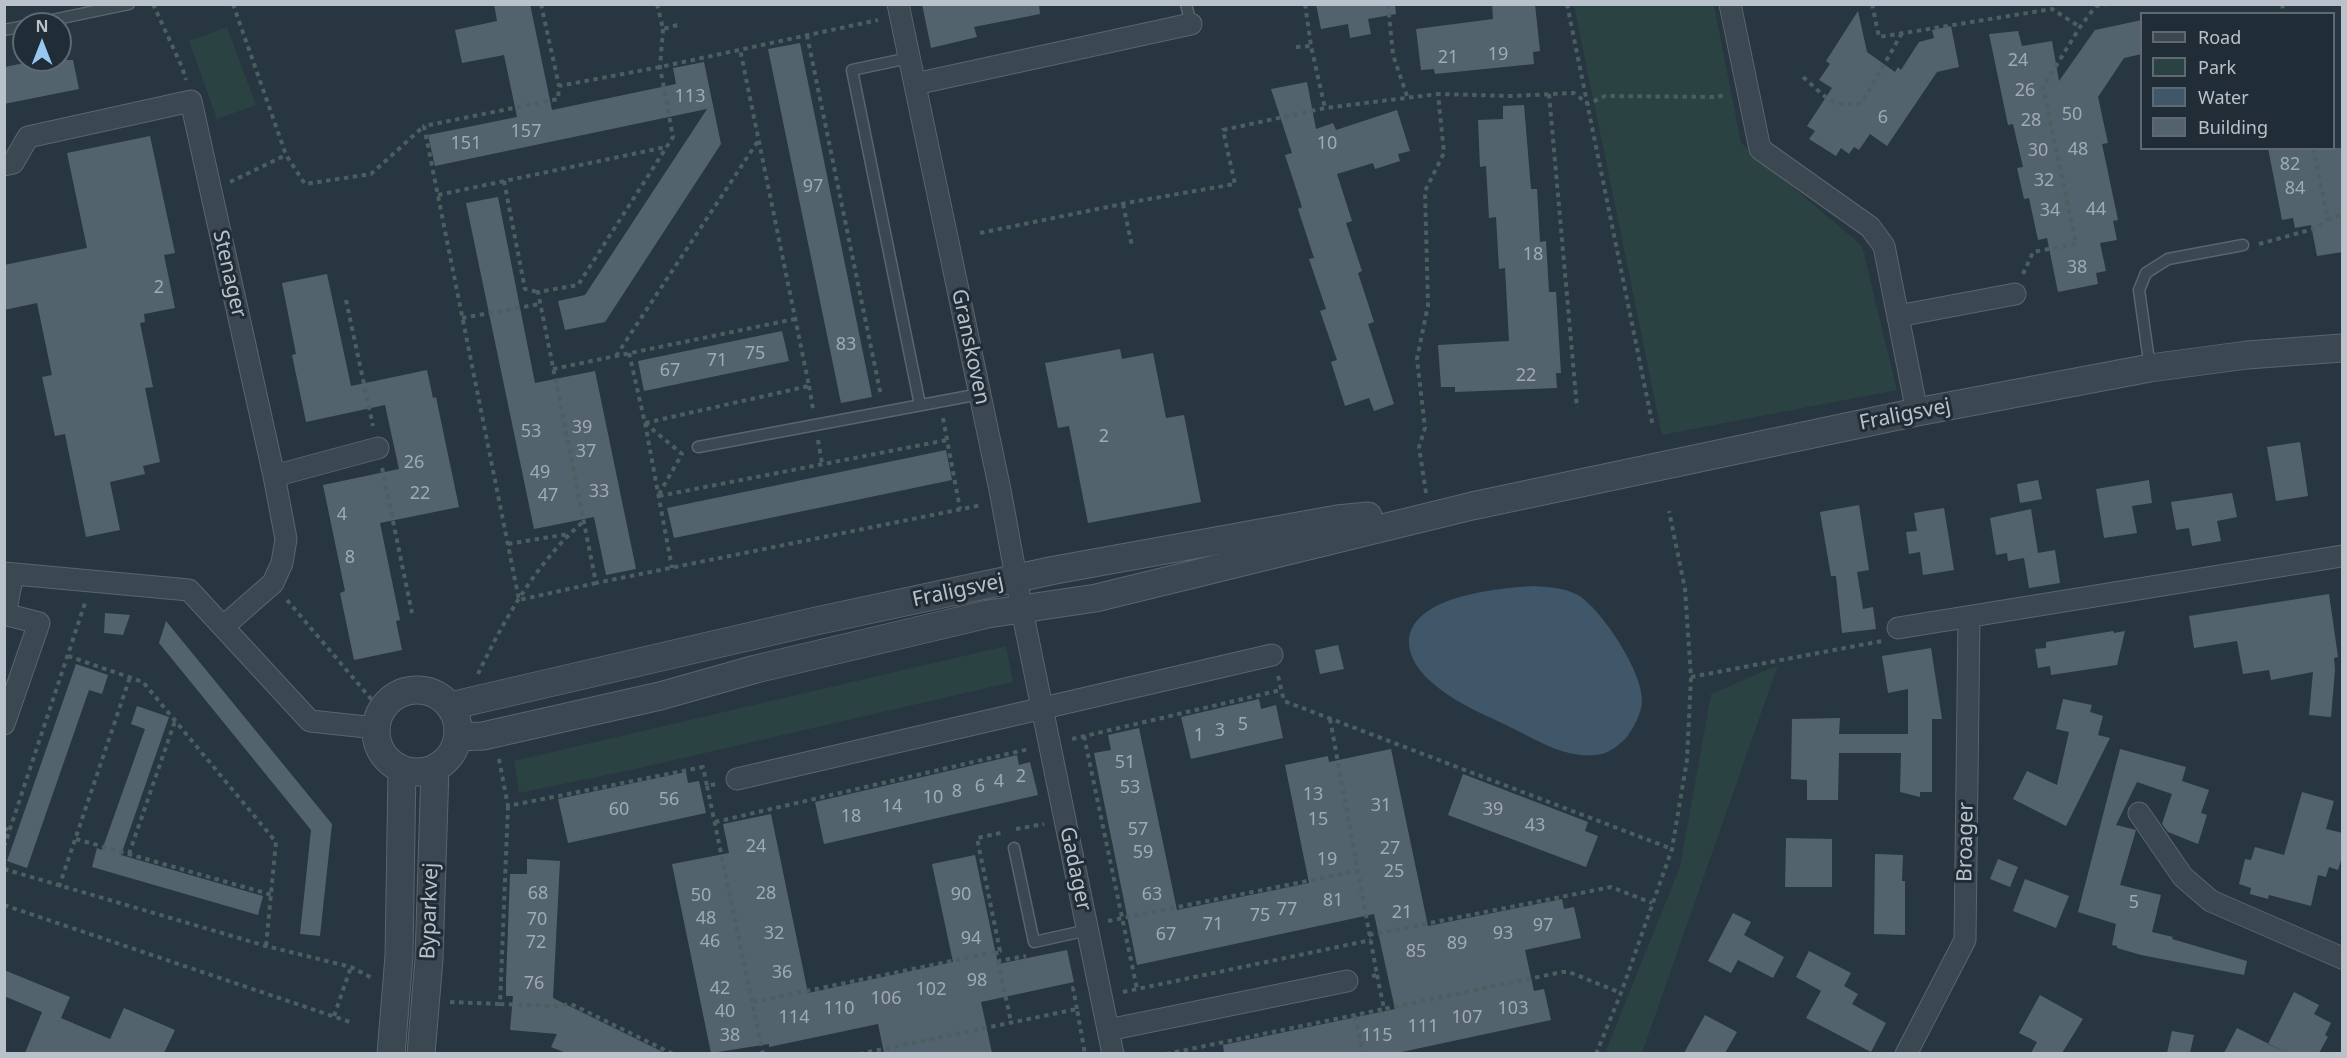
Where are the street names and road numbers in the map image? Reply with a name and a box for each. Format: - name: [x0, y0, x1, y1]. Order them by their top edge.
- street label: Stenager: [207, 228, 251, 320]
- street label: Granskoven: [945, 287, 995, 407]
- street label: Fraligsvej: [1857, 394, 1953, 436]
- street label: Fraligsvej: [910, 569, 1006, 613]
- street label: Broager: [1953, 802, 1979, 882]
- street label: Gadager: [1054, 825, 1096, 913]
- street label: Byparkvej: [416, 862, 444, 960]

